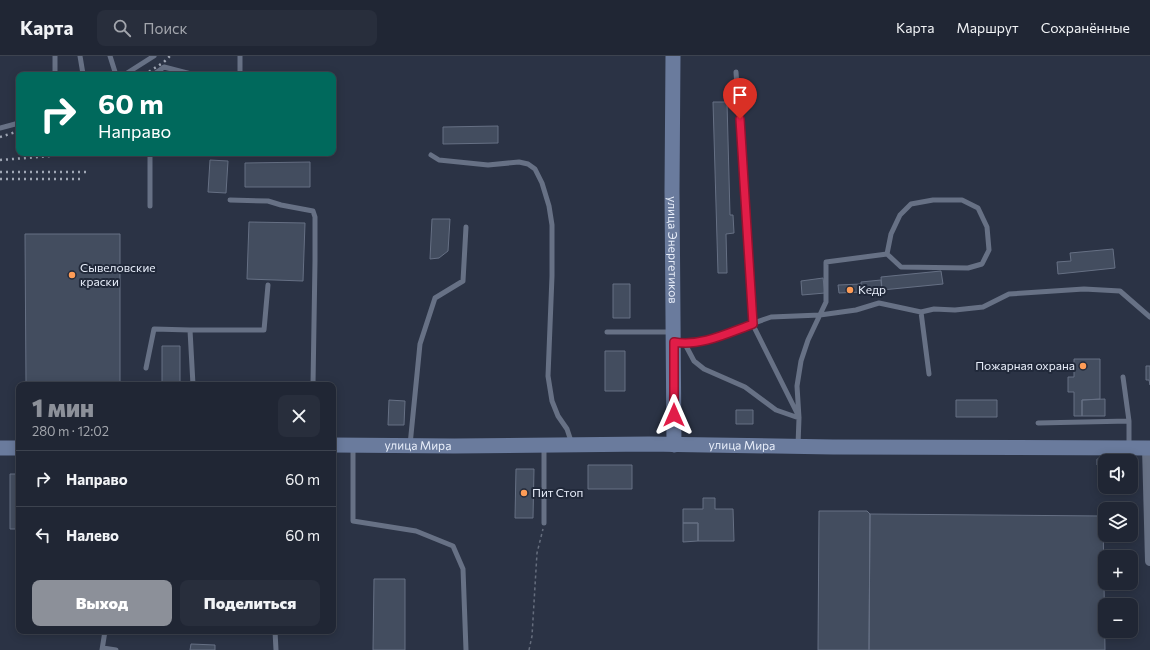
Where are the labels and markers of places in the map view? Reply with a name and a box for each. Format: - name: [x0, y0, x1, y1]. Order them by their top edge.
- pin: [723, 78, 757, 119]
- place label: Сывеловские краски: [80, 260, 156, 288]
- marker: Сывеловские краски: [67, 270, 77, 280]
- place label: Кедр: [858, 282, 886, 296]
- marker: Кедр: [845, 285, 855, 295]
- place label: Пожарная охрана: [975, 358, 1075, 372]
- marker: Пожарная охрана: [1078, 361, 1088, 371]
- place label: Пит Стоп: [532, 485, 583, 499]
- marker: Пит Стоп: [519, 488, 529, 498]

